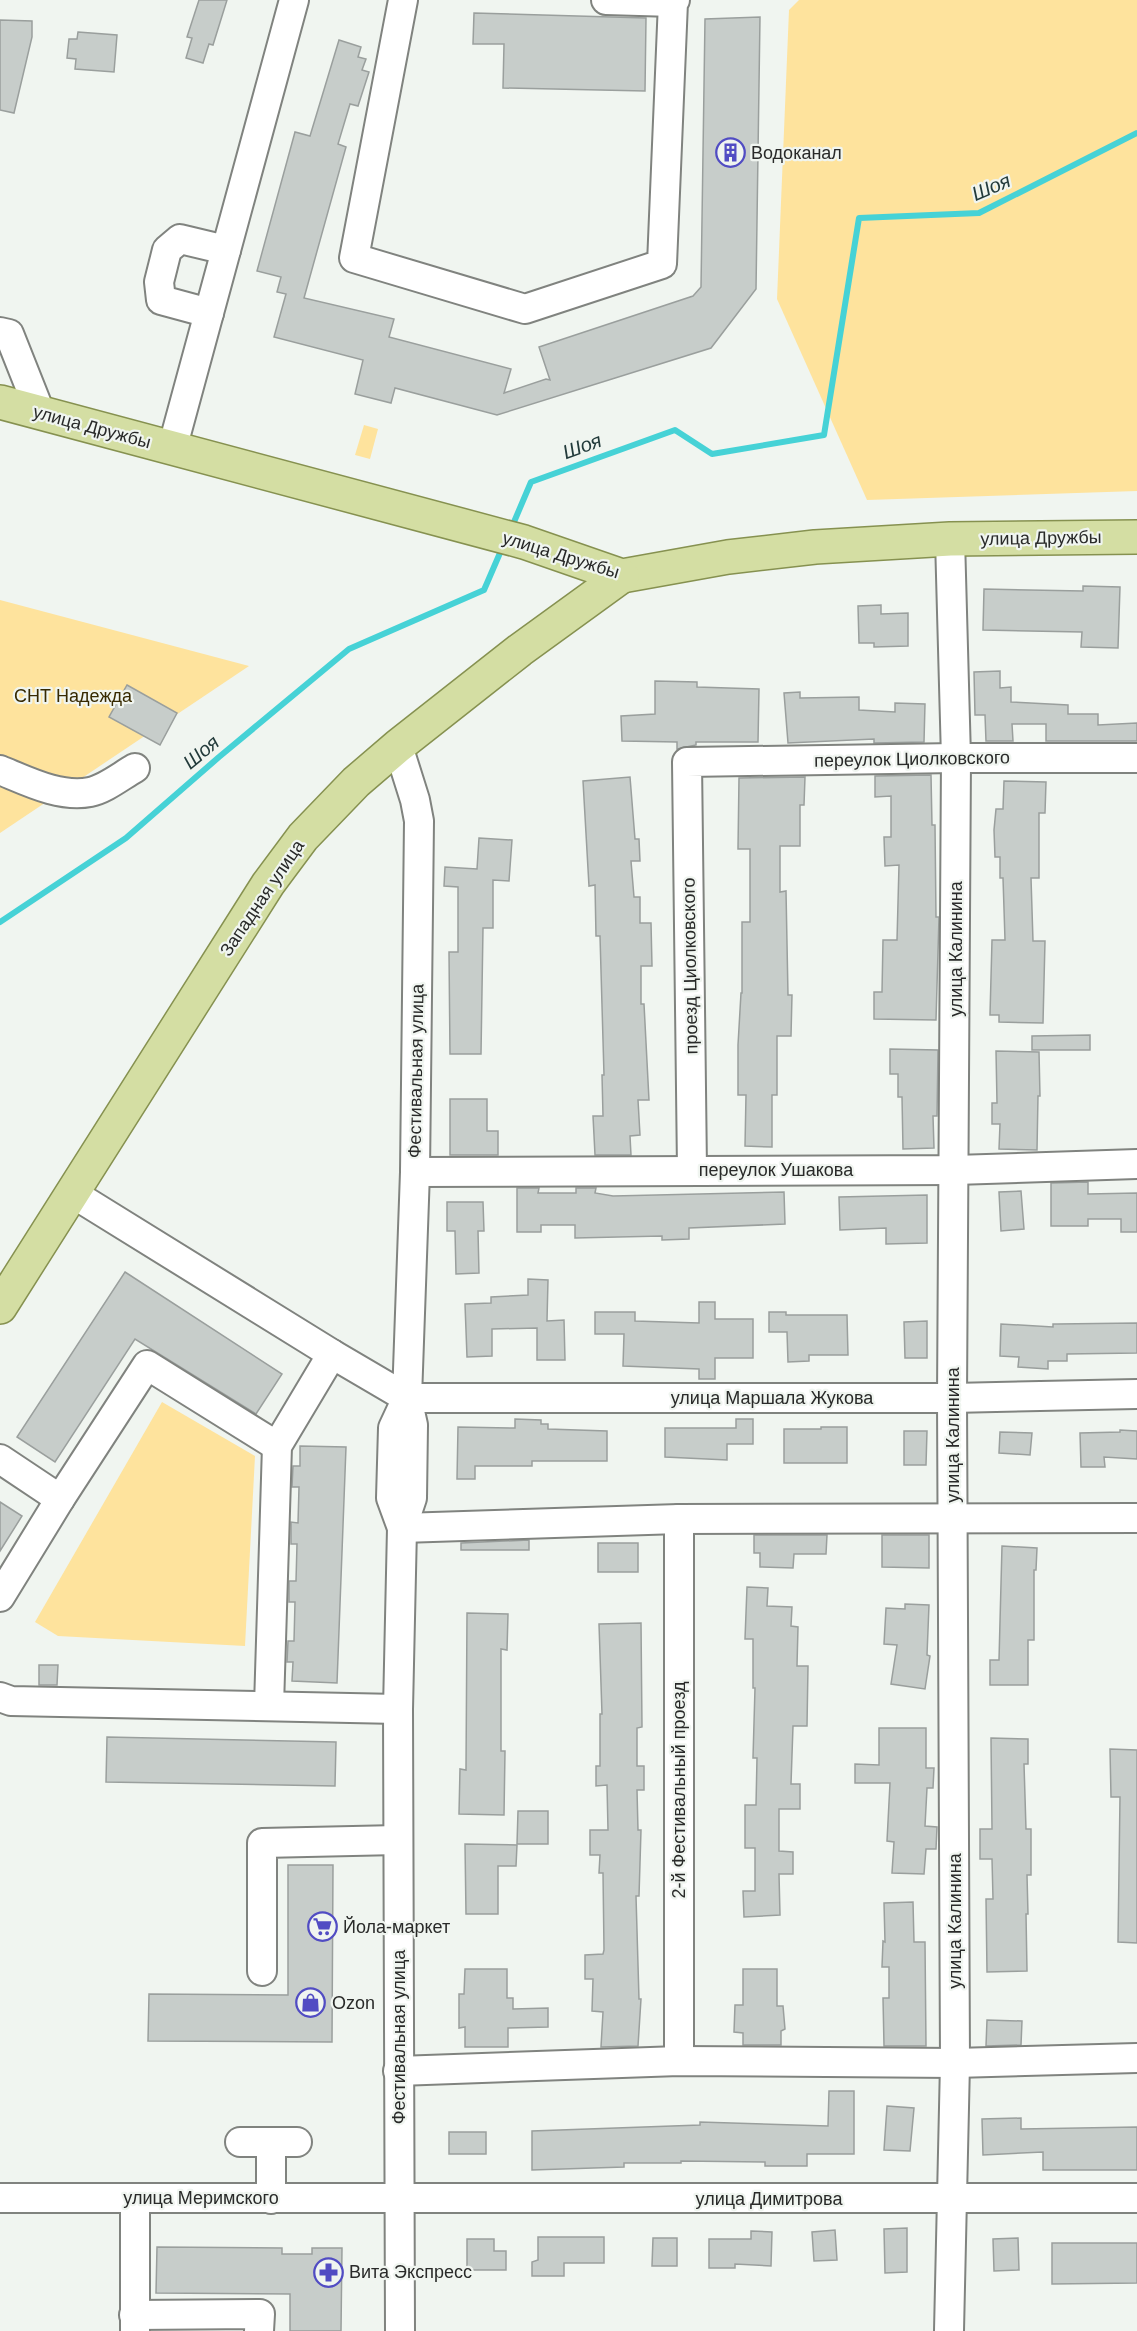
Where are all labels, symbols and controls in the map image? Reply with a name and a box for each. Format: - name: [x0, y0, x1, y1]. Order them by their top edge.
- building icon: Водоканал: [714, 137, 746, 169]
- place label: Водоканал: [751, 143, 842, 163]
- water label: Шоя: [968, 169, 1014, 205]
- street label: улица Дружбы: [31, 402, 153, 452]
- water label: Шоя: [560, 429, 605, 463]
- street label: улица Дружбы: [980, 527, 1102, 549]
- street label: улица Дружбы: [500, 528, 622, 582]
- park label: СНТ Надежда: [14, 686, 133, 706]
- water label: Шоя: [179, 731, 224, 773]
- street label: переулок Циолковского: [814, 747, 1010, 771]
- street label: Западная улица: [216, 835, 309, 960]
- street label: проезд Циолковского: [678, 877, 702, 1055]
- street label: улица Калинина: [946, 880, 966, 1017]
- street label: Фестивальная улица: [404, 983, 428, 1158]
- street label: переулок Ушакова: [699, 1160, 854, 1180]
- street label: улица Калинина: [943, 1366, 963, 1503]
- street label: улица Маршала Жукова: [671, 1388, 874, 1408]
- street label: 2-й Фестивальный проезд: [669, 1681, 689, 1898]
- street label: улица Калинина: [945, 1852, 965, 1989]
- supermarket icon: Йола-маркет: [306, 1911, 338, 1943]
- place label: Йола-маркет: [343, 1916, 450, 1937]
- street label: Фестивальная улица: [389, 1949, 409, 2124]
- shop icon: Ozon: [295, 1987, 327, 2019]
- place label: Ozon: [332, 1993, 375, 2013]
- street label: улица Меримского: [123, 2188, 279, 2208]
- street label: улица Димитрова: [696, 2189, 843, 2209]
- pharmacy icon: Вита Экспресс: [312, 2256, 344, 2288]
- place label: Вита Экспресс: [349, 2262, 472, 2282]

